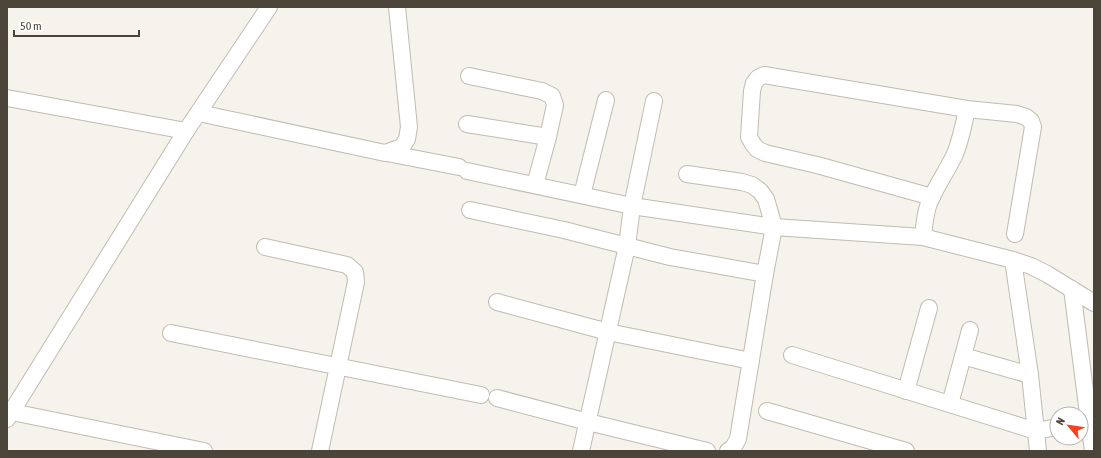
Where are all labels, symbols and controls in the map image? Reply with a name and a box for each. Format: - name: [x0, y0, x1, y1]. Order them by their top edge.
- scale bar: [14, 12, 139, 38]
- text: 50 m: [20, 19, 42, 33]
- north arrow: [1049, 406, 1089, 446]
- text: N: [1053, 415, 1067, 427]

